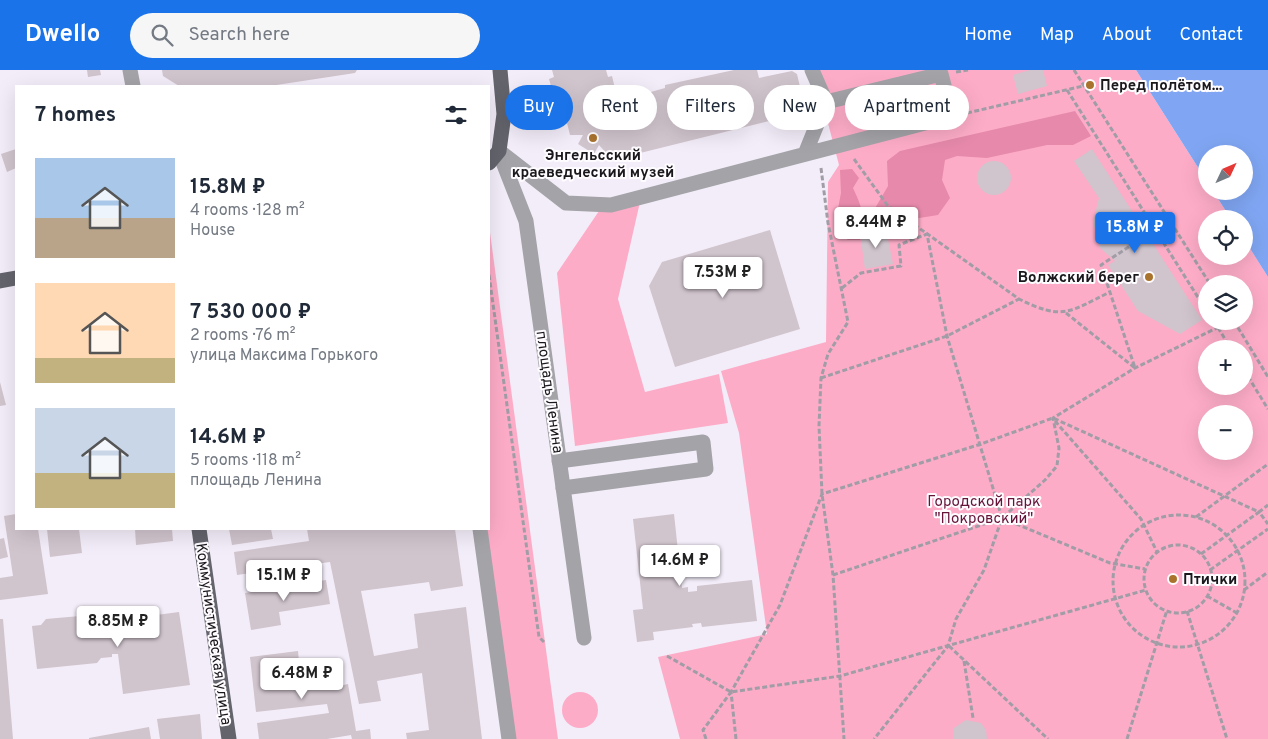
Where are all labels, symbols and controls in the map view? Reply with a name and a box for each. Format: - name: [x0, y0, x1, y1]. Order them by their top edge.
- search box: [130, 13, 480, 58]
- text: Dwello: [25, 20, 100, 50]
- icon: search: [148, 21, 176, 49]
- text: Search here: [188, 23, 290, 47]
- text: Home: [964, 24, 1012, 47]
- text: Map: [1040, 24, 1074, 47]
- text: About: [1102, 24, 1151, 47]
- text: Contact: [1179, 24, 1243, 47]
- place label: Перед полётом...: [1100, 77, 1223, 96]
- marker: Перед полётом...: [1084, 79, 1096, 91]
- chip: Buy: [505, 85, 573, 130]
- chip: Rent: [583, 85, 657, 130]
- chip: Filters: [667, 85, 754, 130]
- chip: New: [764, 85, 835, 130]
- chip: Apartment: [845, 85, 969, 130]
- icon: filters: [442, 101, 470, 129]
- text: 7 homes: [35, 102, 116, 129]
- marker: Энгельсский краеведческий музей: [587, 132, 599, 144]
- north arrow: [1198, 145, 1252, 200]
- map controls: [1198, 145, 1253, 460]
- place label: Энгельсский краеведческий музей: [512, 147, 674, 183]
- text: 15.8M ₽: [190, 174, 266, 201]
- icon: home: [75, 178, 135, 238]
- text: 4 rooms · 128 m²: [190, 201, 305, 221]
- pin: 8.44M ₽: [830, 206, 922, 249]
- button: locate: [1198, 210, 1253, 265]
- pin: 15.8M ₽: [1089, 212, 1181, 254]
- text: 8.44M ₽: [845, 213, 907, 233]
- text: 15.8M ₽: [1106, 218, 1164, 238]
- text: House: [190, 221, 235, 241]
- pin: 7.53M ₽: [677, 256, 769, 299]
- text: 7.53M ₽: [694, 263, 752, 283]
- place label: Волжский берег: [1018, 269, 1139, 288]
- marker: Волжский берег: [1143, 271, 1155, 283]
- button: layers: [1198, 275, 1253, 330]
- text: 7 530 000 ₽: [190, 299, 311, 326]
- icon: home: [75, 303, 135, 363]
- text: 2 rooms · 76 m²: [190, 326, 296, 346]
- street label: площадь Ленина: [531, 330, 567, 455]
- button: +: [1198, 340, 1253, 395]
- text: улица Максима Горького: [190, 346, 378, 366]
- button: −: [1198, 405, 1253, 460]
- text: 14.6M ₽: [190, 424, 266, 451]
- icon: home: [75, 428, 135, 488]
- text: 5 rooms · 118 m²: [190, 451, 301, 471]
- text: площадь Ленина: [190, 471, 322, 491]
- park label: Городской парк "Покровский": [927, 493, 1041, 529]
- street label: Коммунистическая улица: [190, 542, 235, 726]
- pin: 14.6M ₽: [634, 544, 726, 587]
- text: 14.6M ₽: [651, 551, 709, 571]
- pin: 15.1M ₽: [238, 560, 330, 602]
- text: 15.1M ₽: [257, 566, 311, 586]
- place label: Птички: [1183, 571, 1237, 590]
- marker: Птички: [1167, 573, 1179, 585]
- pin: 8.85M ₽: [72, 606, 164, 648]
- text: 8.85M ₽: [88, 612, 148, 632]
- pin: 6.48M ₽: [256, 658, 348, 700]
- text: 6.48M ₽: [271, 664, 333, 684]

